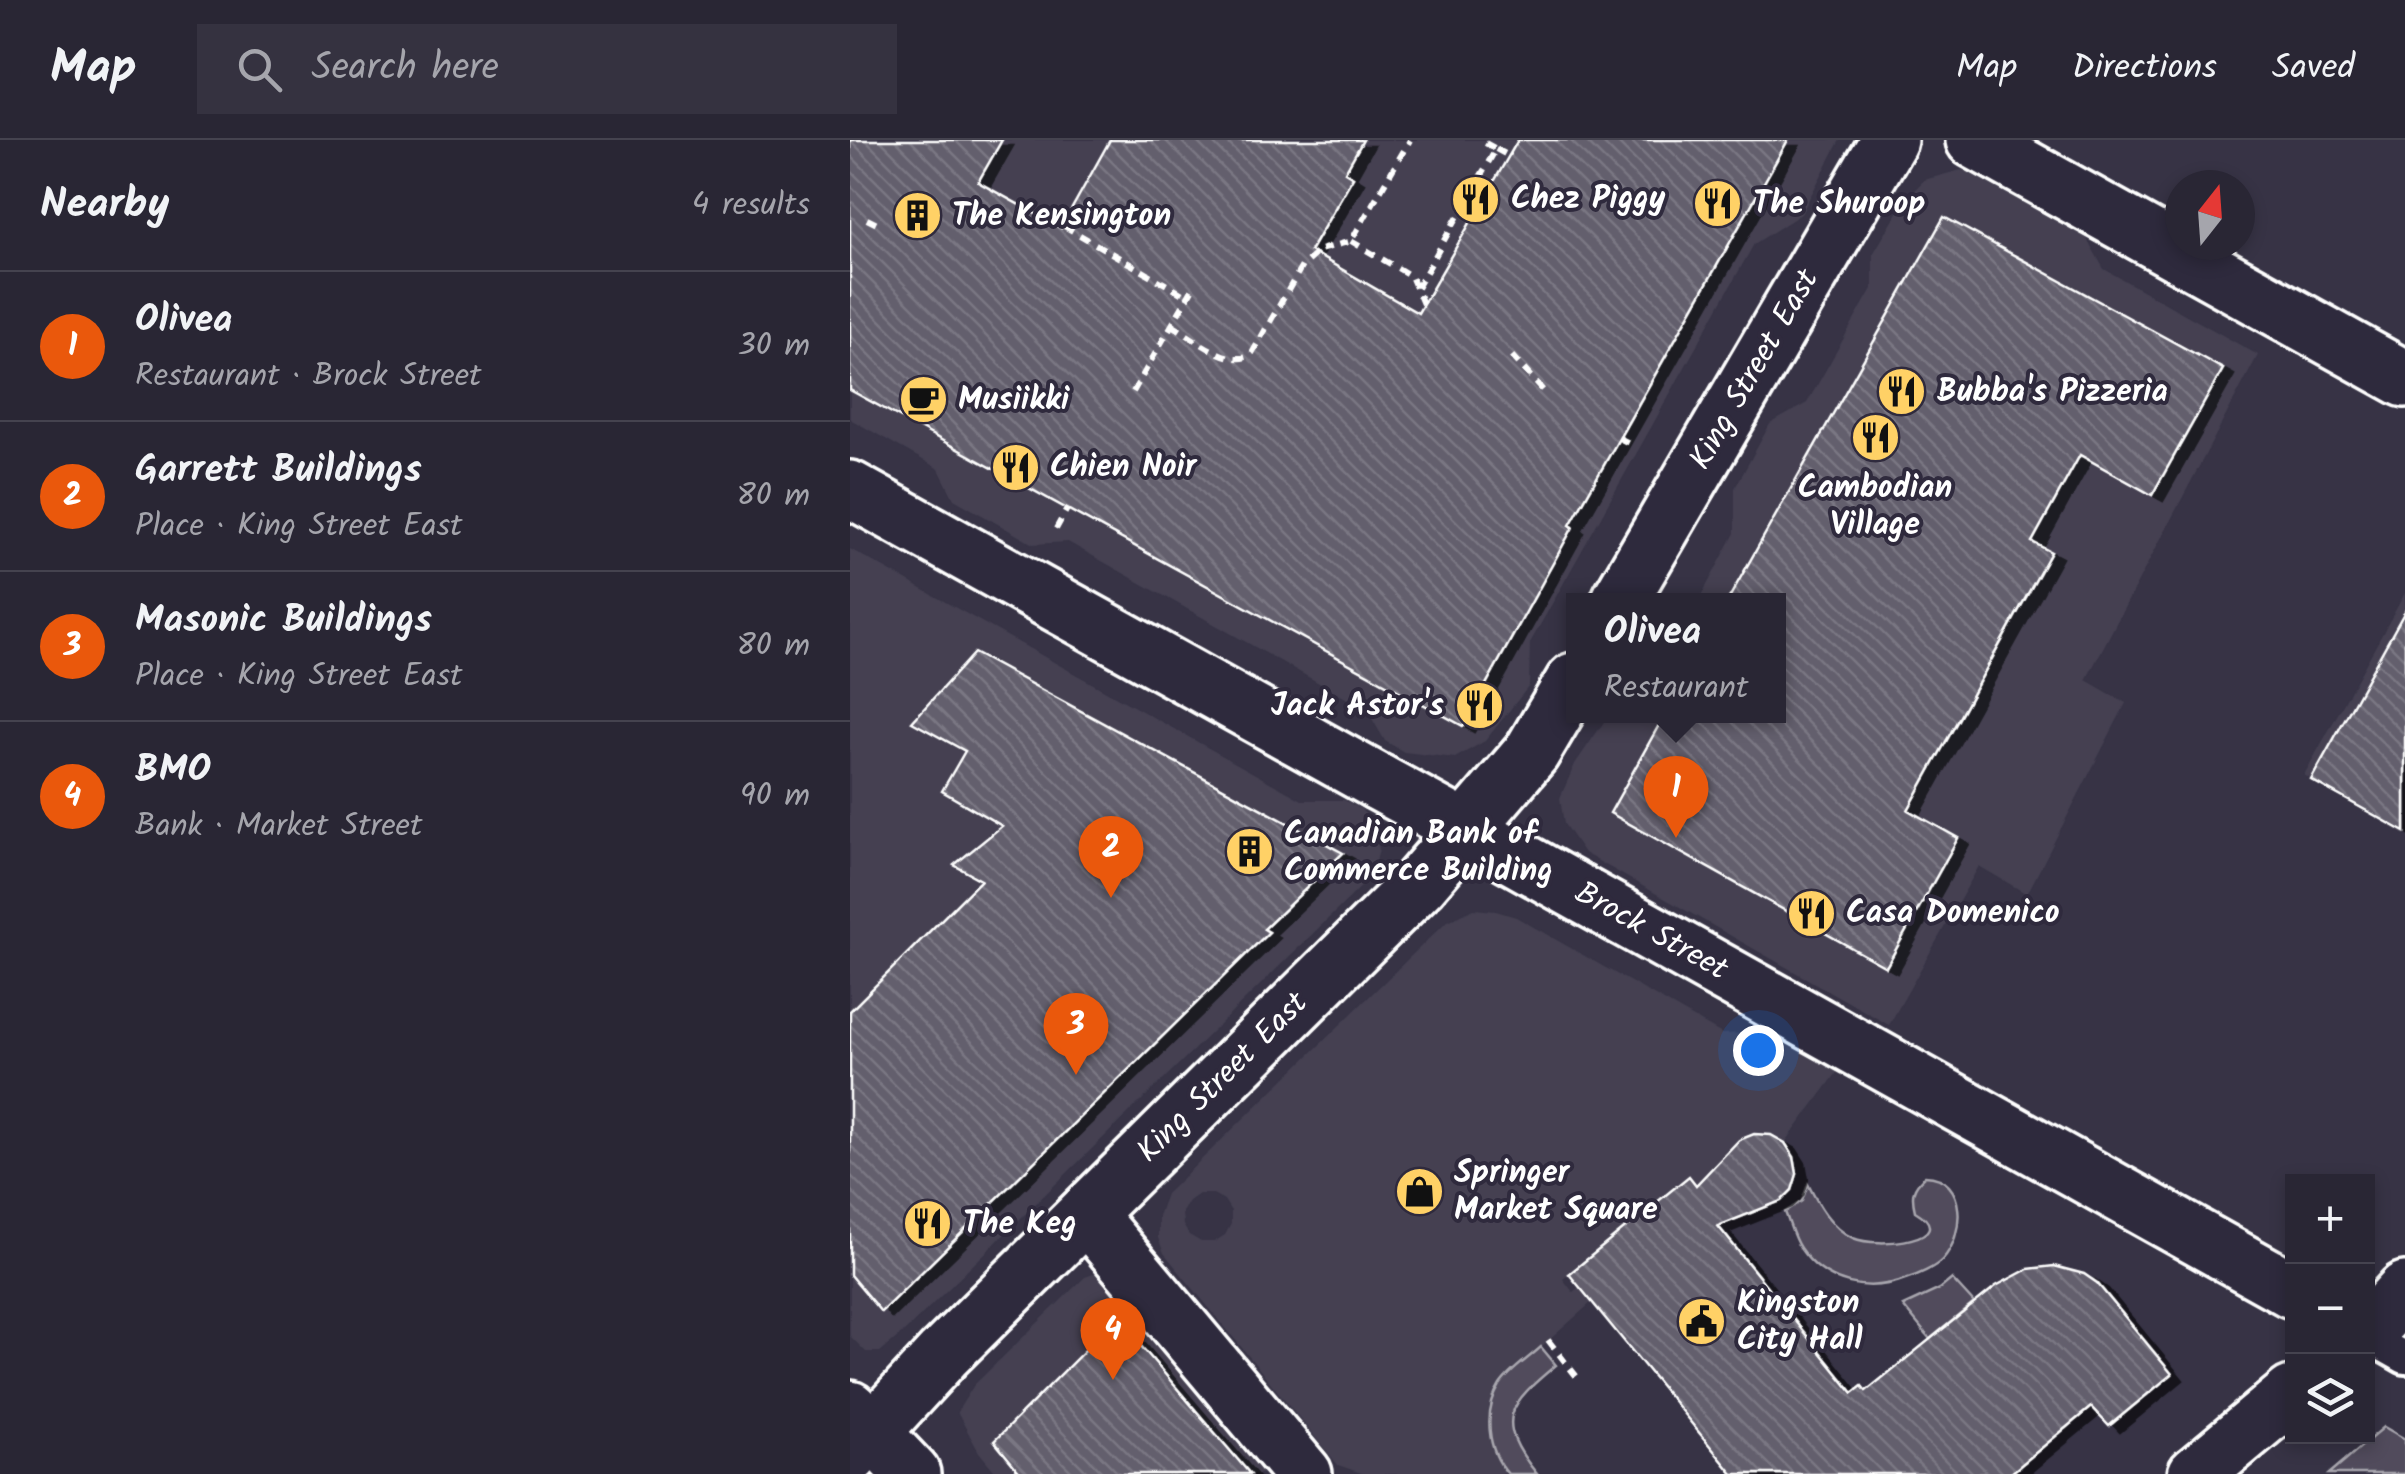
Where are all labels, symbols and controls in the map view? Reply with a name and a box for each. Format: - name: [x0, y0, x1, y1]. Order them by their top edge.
- search box: [197, 24, 897, 114]
- text: Map: [50, 31, 137, 107]
- text: Search here: [312, 39, 499, 99]
- text: Map: [1956, 41, 2017, 97]
- text: Directions: [2072, 41, 2217, 97]
- text: Saved: [2272, 41, 2355, 97]
- icon: search: [232, 42, 287, 97]
- north arrow: [2165, 170, 2255, 260]
- text: Nearby: [40, 172, 169, 239]
- restaurant icon: Chez Piggy: [1450, 173, 1502, 225]
- place label: Chez Piggy: [1511, 174, 1666, 225]
- restaurant icon: The Shuroop: [1692, 178, 1744, 230]
- place label: The Shuroop: [1753, 179, 1926, 230]
- text: 4 results: [692, 180, 810, 231]
- building icon: The Kensington: [891, 190, 943, 242]
- place label: The Kensington: [952, 191, 1171, 242]
- street label: King Street East: [1677, 259, 1834, 480]
- text: Olivea: [135, 291, 232, 351]
- text: 1: [68, 321, 77, 372]
- text: 30 m: [737, 321, 810, 372]
- text: Restaurant · Brock Street: [135, 351, 482, 402]
- restaurant icon: Bubba's Pizzeria: [1876, 366, 1928, 418]
- place label: Bubba's Pizzeria: [1937, 367, 2168, 418]
- cafe icon: Musiikki: [897, 374, 949, 426]
- place label: Musiikki: [958, 375, 1070, 426]
- restaurant icon: Cambodian Village: [1849, 412, 1901, 464]
- text: Garrett Buildings: [135, 441, 422, 501]
- restaurant icon: Chien Noir: [989, 441, 1041, 493]
- place label: Chien Noir: [1050, 442, 1198, 493]
- place label: Cambodian Village: [1798, 463, 1952, 551]
- text: 2: [63, 471, 82, 522]
- text: 80 m: [736, 471, 810, 522]
- text: Place · King Street East: [135, 501, 462, 552]
- text: Masonic Buildings: [135, 591, 432, 651]
- popup: [1566, 593, 1786, 723]
- text: Olivea: [1604, 603, 1701, 663]
- text: 3: [64, 621, 81, 672]
- text: 80 m: [736, 621, 810, 672]
- text: Place · King Street East: [135, 651, 462, 702]
- text: Restaurant: [1604, 663, 1748, 714]
- restaurant icon: Jack Astor's: [1453, 680, 1505, 732]
- place label: Jack Astor's: [1271, 681, 1444, 732]
- text: BMO: [135, 741, 211, 801]
- pin: 1: [1644, 756, 1708, 838]
- text: 4: [64, 771, 81, 822]
- text: 90 m: [740, 771, 810, 822]
- text: Bank · Market Street: [135, 801, 422, 852]
- place label: Canadian Bank of Commerce Building: [1284, 809, 1553, 897]
- pin: 2: [1078, 816, 1144, 898]
- building icon: Canadian Bank of Commerce Building: [1223, 826, 1275, 878]
- street label: Brock Street: [1565, 869, 1738, 995]
- restaurant icon: Casa Domenico: [1785, 887, 1837, 939]
- place label: Casa Domenico: [1846, 888, 2060, 939]
- street label: King Street East: [1125, 980, 1321, 1176]
- pin: 3: [1044, 992, 1108, 1075]
- your location: [1733, 1025, 1784, 1076]
- place label: Springer Market Square: [1454, 1148, 1658, 1236]
- shop icon: Springer Market Square: [1393, 1165, 1445, 1217]
- map controls: [2285, 1174, 2375, 1444]
- button: +: [2285, 1174, 2375, 1264]
- restaurant icon: The Keg: [902, 1198, 954, 1250]
- place label: The Keg: [963, 1199, 1077, 1250]
- button: −: [2285, 1264, 2375, 1354]
- place label: Kingston City Hall: [1737, 1278, 1863, 1366]
- public building icon: Kingston City Hall: [1676, 1295, 1728, 1347]
- pin: 4: [1080, 1298, 1146, 1380]
- button: layers: [2285, 1354, 2375, 1444]

